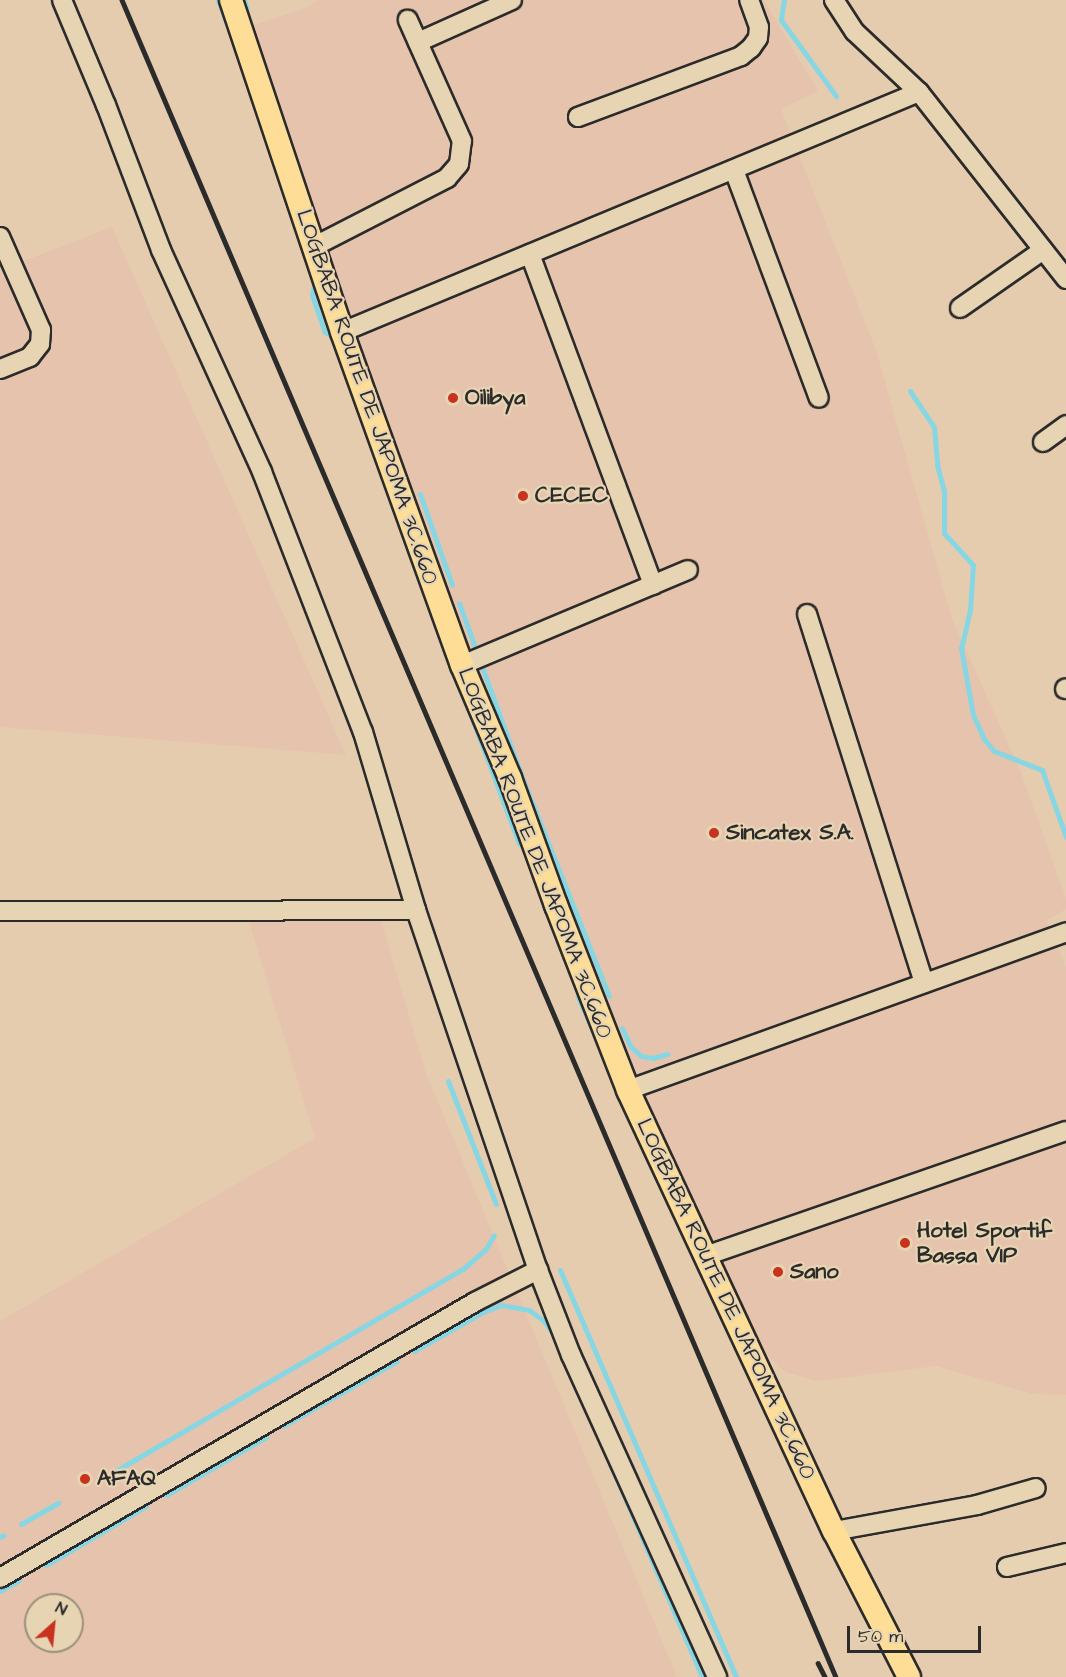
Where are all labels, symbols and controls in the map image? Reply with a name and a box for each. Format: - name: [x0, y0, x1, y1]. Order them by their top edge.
- street label: LOGBABA ROUTE DE JAPOMA 3C.660: [290, 206, 444, 588]
- place label: Oilibya: [465, 385, 525, 411]
- marker: Oilibya: [446, 391, 460, 405]
- place label: CECEC: [535, 483, 608, 509]
- marker: CECEC: [516, 489, 530, 503]
- street label: LOGBABA ROUTE DE JAPOMA 3C.660: [452, 664, 618, 1042]
- place label: Sincatex S.A.: [726, 820, 854, 846]
- marker: Sincatex S.A.: [707, 826, 721, 840]
- street label: LOGBABA ROUTE DE JAPOMA 3C.660: [631, 1115, 821, 1483]
- place label: Hotel Sportif Bassa VIP: [917, 1217, 1052, 1268]
- marker: Hotel Sportif Bassa VIP: [898, 1236, 912, 1250]
- place label: Sano: [790, 1259, 839, 1285]
- marker: Sano: [771, 1265, 785, 1279]
- place label: AFAQ: [97, 1466, 156, 1492]
- marker: AFAQ: [78, 1472, 92, 1486]
- north arrow: [24, 1593, 84, 1653]
- text: N: [52, 1597, 71, 1621]
- scale bar: [850, 1614, 984, 1652]
- text: 50 m: [858, 1624, 903, 1649]

